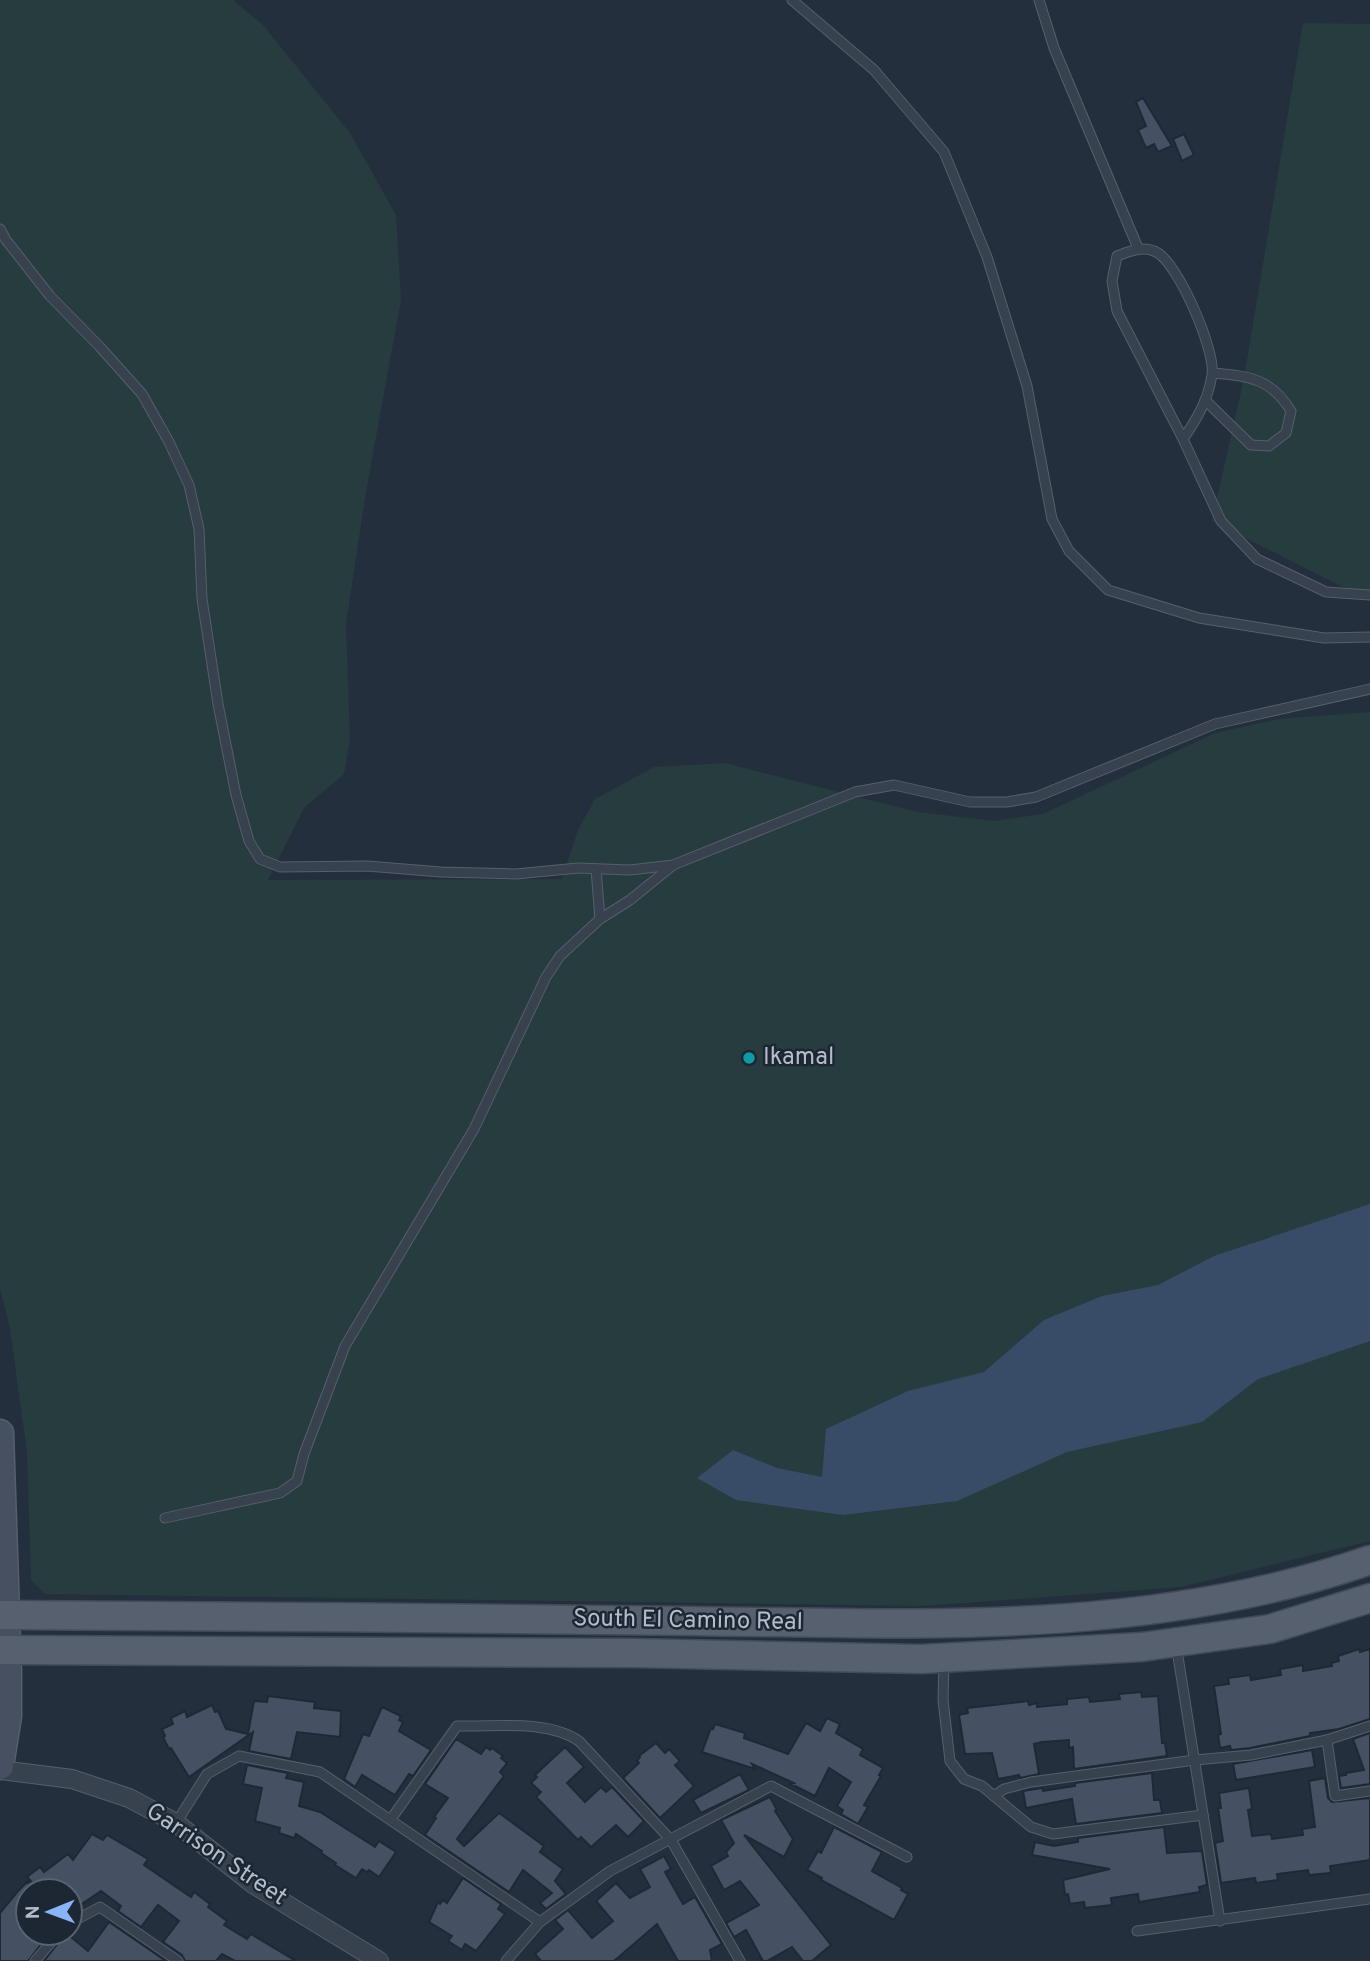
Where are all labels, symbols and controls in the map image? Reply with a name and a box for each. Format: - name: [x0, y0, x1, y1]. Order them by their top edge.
- place label: Ikamal: [763, 1043, 834, 1073]
- marker: Ikamal: [741, 1050, 757, 1066]
- street label: South El Camino Real: [573, 1604, 803, 1638]
- street label: Garrison Street: [140, 1797, 292, 1913]
- north arrow: [14, 1877, 84, 1947]
- text: N: [22, 1905, 46, 1919]

